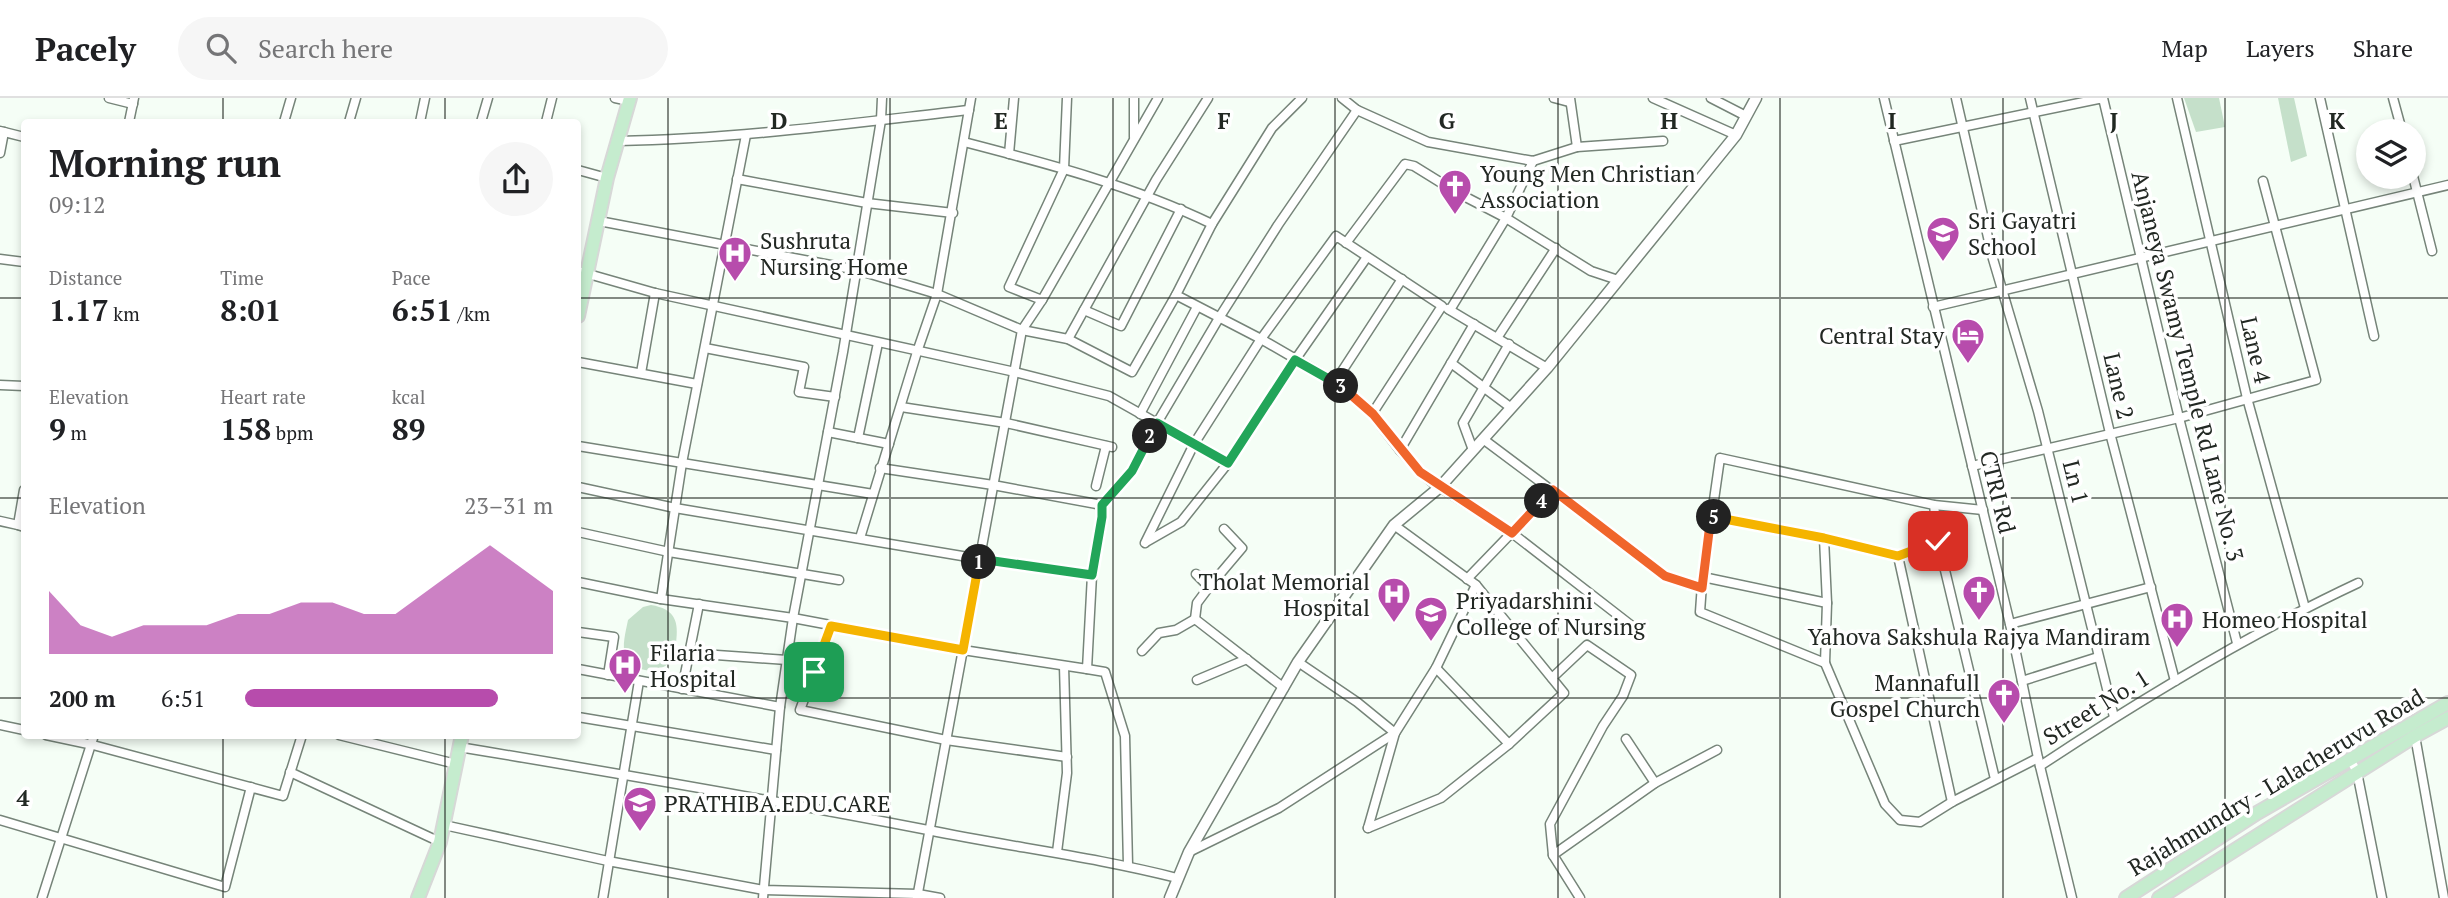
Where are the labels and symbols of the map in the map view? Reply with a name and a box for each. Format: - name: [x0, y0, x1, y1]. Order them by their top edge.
- text: D: [771, 105, 788, 136]
- text: E: [994, 105, 1008, 136]
- text: F: [1217, 105, 1231, 136]
- text: G: [1439, 105, 1456, 136]
- text: H: [1660, 105, 1678, 136]
- text: I: [1888, 105, 1896, 136]
- text: J: [2110, 105, 2118, 136]
- text: K: [2329, 105, 2346, 136]
- place label: Young Men Christian Association: [1480, 158, 1696, 215]
- church icon: Young Men Christian Association: [1436, 167, 1474, 216]
- street label: Anjaneya Swamy Temple Rd Lane No. 3: [2124, 168, 2252, 564]
- place label: Sri Gayatri School: [1968, 205, 2077, 262]
- school or university icon: Sri Gayatri School: [1924, 214, 1962, 263]
- place label: Sushruta Nursing Home: [760, 225, 908, 282]
- hospital icon: Sushruta Nursing Home: [716, 234, 754, 283]
- street label: Lane 4: [2233, 314, 2279, 387]
- hotel icon: Central Stay: [1949, 316, 1987, 365]
- place label: Central Stay: [1819, 320, 1944, 351]
- street label: Lane 2: [2096, 350, 2142, 422]
- pin: 3: [1324, 368, 1358, 404]
- pin: 2: [1132, 418, 1168, 454]
- street label: CTRI Rd: [1973, 447, 2023, 537]
- street label: Ln 1: [2056, 457, 2096, 507]
- pin: 4: [1524, 484, 1560, 518]
- pin: 5: [1696, 500, 1732, 534]
- pin: [1908, 511, 1968, 571]
- pin: 1: [962, 545, 996, 580]
- place label: Tholat Memorial Hospital: [1199, 566, 1370, 623]
- church icon: Yahova Sakshula Rajya Mandiram: [1960, 573, 1998, 622]
- hospital icon: Tholat Memorial Hospital: [1375, 575, 1413, 624]
- place label: Priyadarshini College of Nursing: [1456, 585, 1646, 642]
- school or university icon: Priyadarshini College of Nursing: [1412, 594, 1450, 643]
- hospital icon: Homeo Hospital: [2158, 600, 2196, 649]
- place label: Homeo Hospital: [2202, 604, 2368, 635]
- place label: Yahova Sakshula Rajya Mandiram: [1808, 621, 2151, 652]
- place label: Filaria Hospital: [650, 637, 737, 694]
- pin: [784, 642, 844, 702]
- hospital icon: Filaria Hospital: [606, 646, 644, 695]
- street label: Street No. 1: [2037, 662, 2155, 752]
- place label: Mannafull Gospel Church: [1830, 667, 1980, 724]
- church icon: Mannafull Gospel Church: [1985, 676, 2023, 725]
- street label: Rajahmundry - Lalacheruvu Road: [2122, 681, 2430, 883]
- text: 4: [17, 782, 30, 813]
- school or university icon: PRATHIBA.EDU.CARE: [621, 784, 659, 833]
- place label: PRATHIBA.EDU.CARE: [664, 788, 891, 819]

